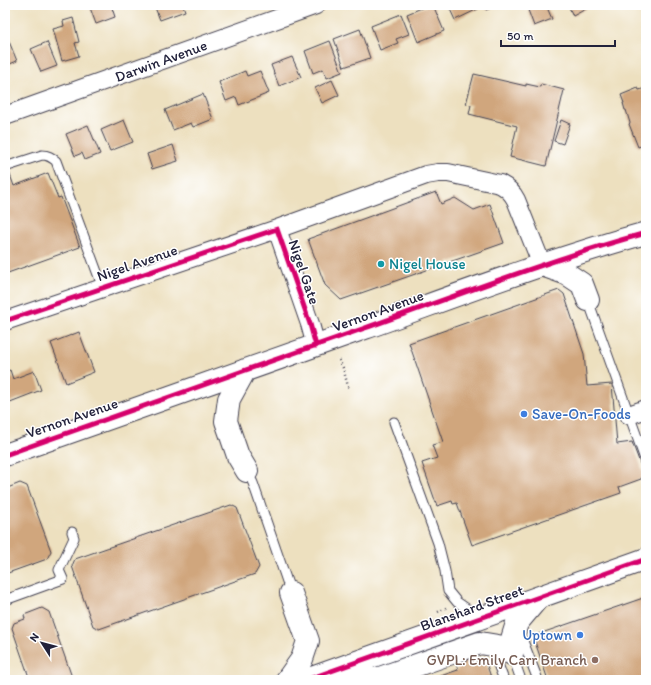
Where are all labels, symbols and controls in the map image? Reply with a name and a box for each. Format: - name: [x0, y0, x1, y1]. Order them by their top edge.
- scale bar: [501, 22, 615, 48]
- text: 50 m: [507, 29, 533, 43]
- street label: Darwin Avenue: [113, 36, 209, 86]
- street label: Nigel Gate: [285, 237, 323, 307]
- street label: Nigel Avenue: [94, 241, 180, 285]
- place label: Nigel House: [389, 255, 466, 273]
- marker: Nigel House: [376, 259, 386, 269]
- street label: Vernon Avenue: [330, 286, 426, 336]
- street label: Vernon Avenue: [24, 394, 120, 442]
- place label: Save-On-Foods: [532, 405, 631, 423]
- marker: Save-On-Foods: [519, 409, 529, 419]
- street label: Blanshard Street: [418, 581, 527, 635]
- north arrow: [22, 623, 62, 663]
- place label: Uptown: [522, 626, 573, 644]
- marker: Uptown: [575, 630, 585, 640]
- text: N: [27, 631, 42, 644]
- place label: GVPL: Emily Carr Branch: [426, 651, 587, 669]
- marker: GVPL: Emily Carr Branch: [590, 655, 600, 665]

